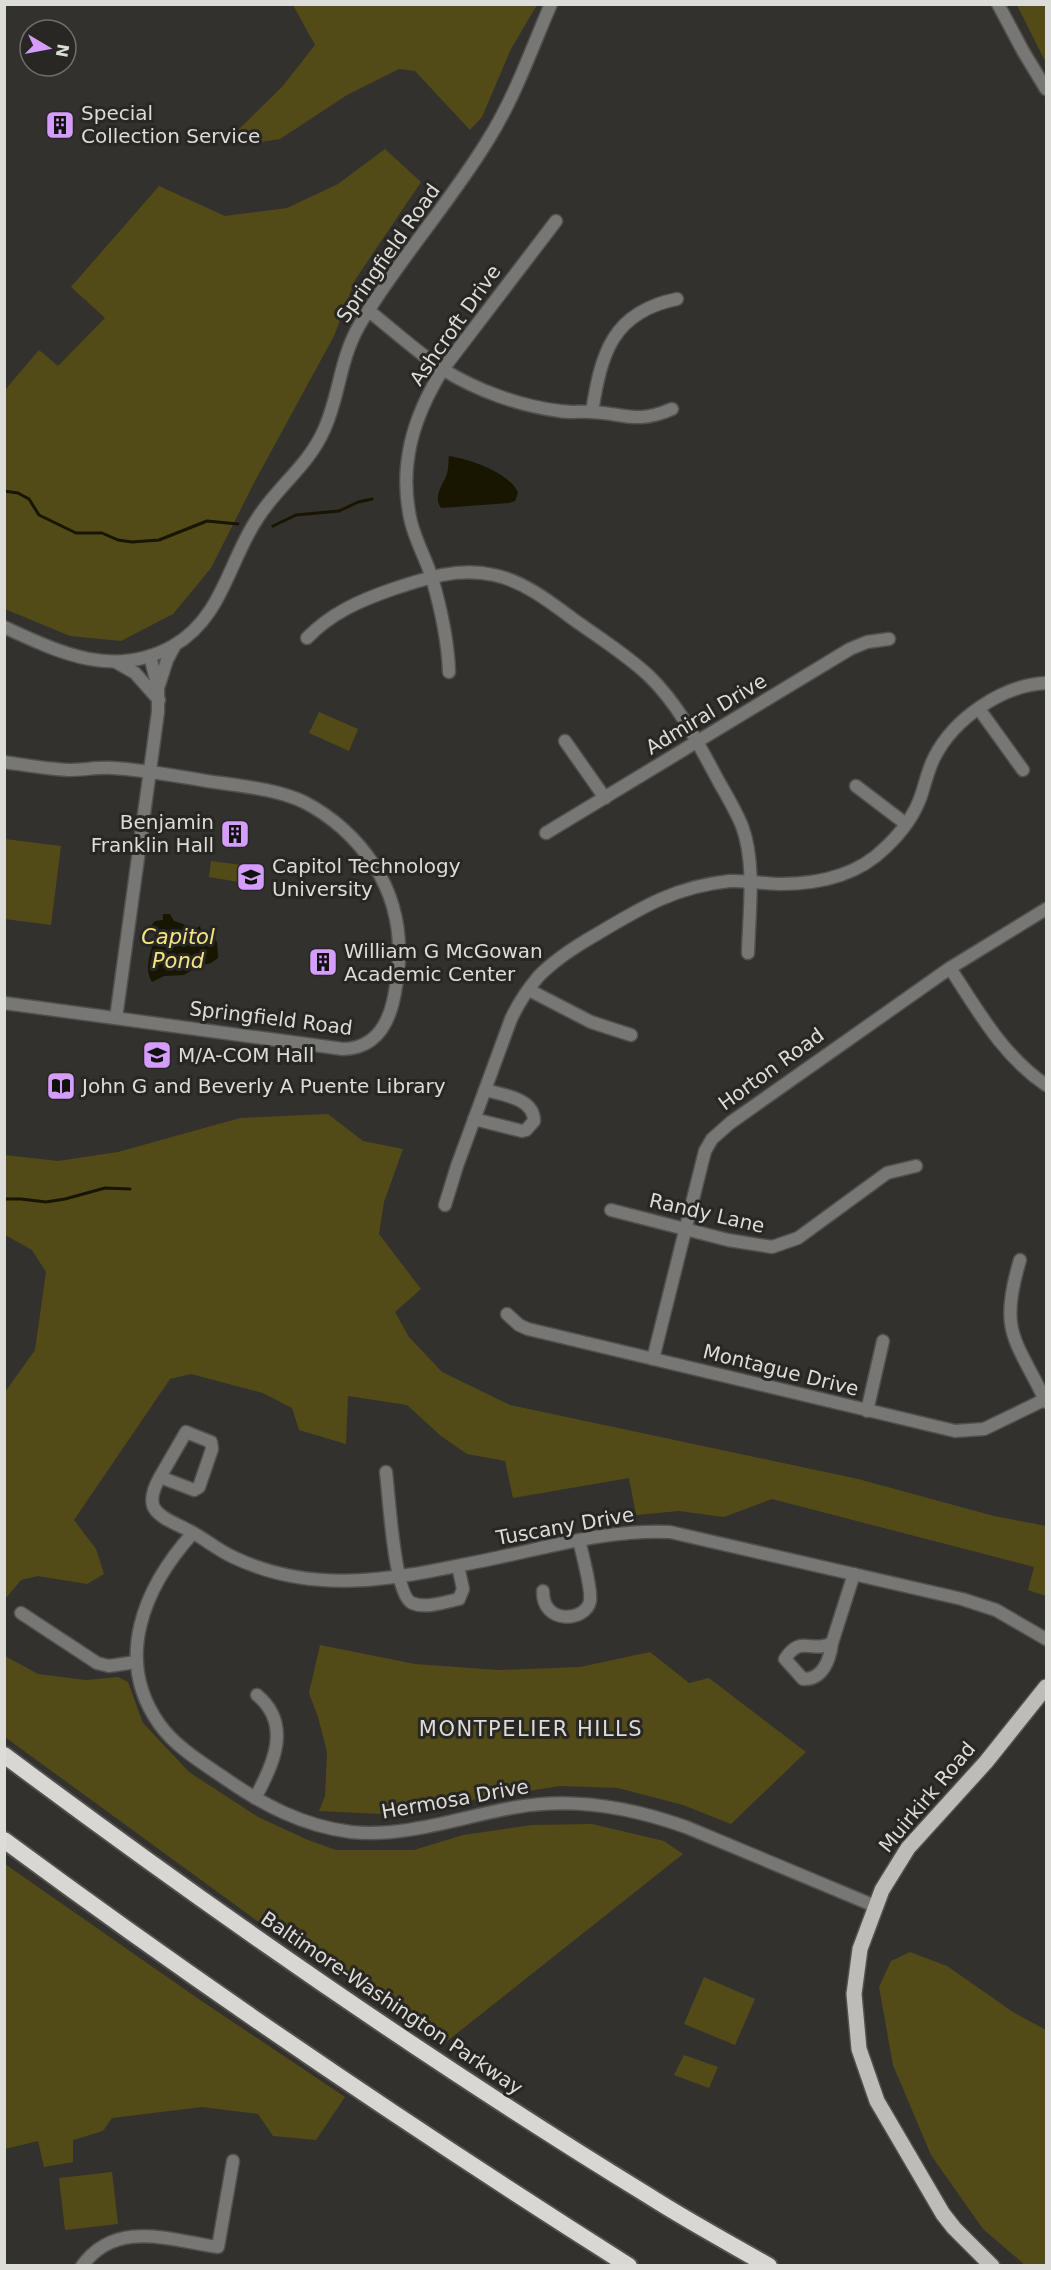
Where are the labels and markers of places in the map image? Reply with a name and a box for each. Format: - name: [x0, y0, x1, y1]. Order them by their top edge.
- place label: Special Collection Service: [81, 101, 260, 148]
- building icon: Special Collection Service: [44, 109, 76, 141]
- place label: Benjamin Franklin Hall: [91, 810, 214, 857]
- building icon: Benjamin Franklin Hall: [219, 818, 251, 850]
- place label: Capitol Technology University: [272, 854, 461, 901]
- school or university icon: Capitol Technology University: [235, 861, 267, 893]
- place label: William G McGowan Academic Center: [344, 939, 543, 986]
- building icon: William G McGowan Academic Center: [307, 946, 339, 978]
- school or university icon: M/A-COM Hall: [141, 1039, 173, 1071]
- place label: M/A-COM Hall: [178, 1043, 314, 1067]
- library icon: John G and Beverly A Puente Library: [45, 1070, 77, 1102]
- place label: John G and Beverly A Puente Library: [80, 1074, 446, 1098]

